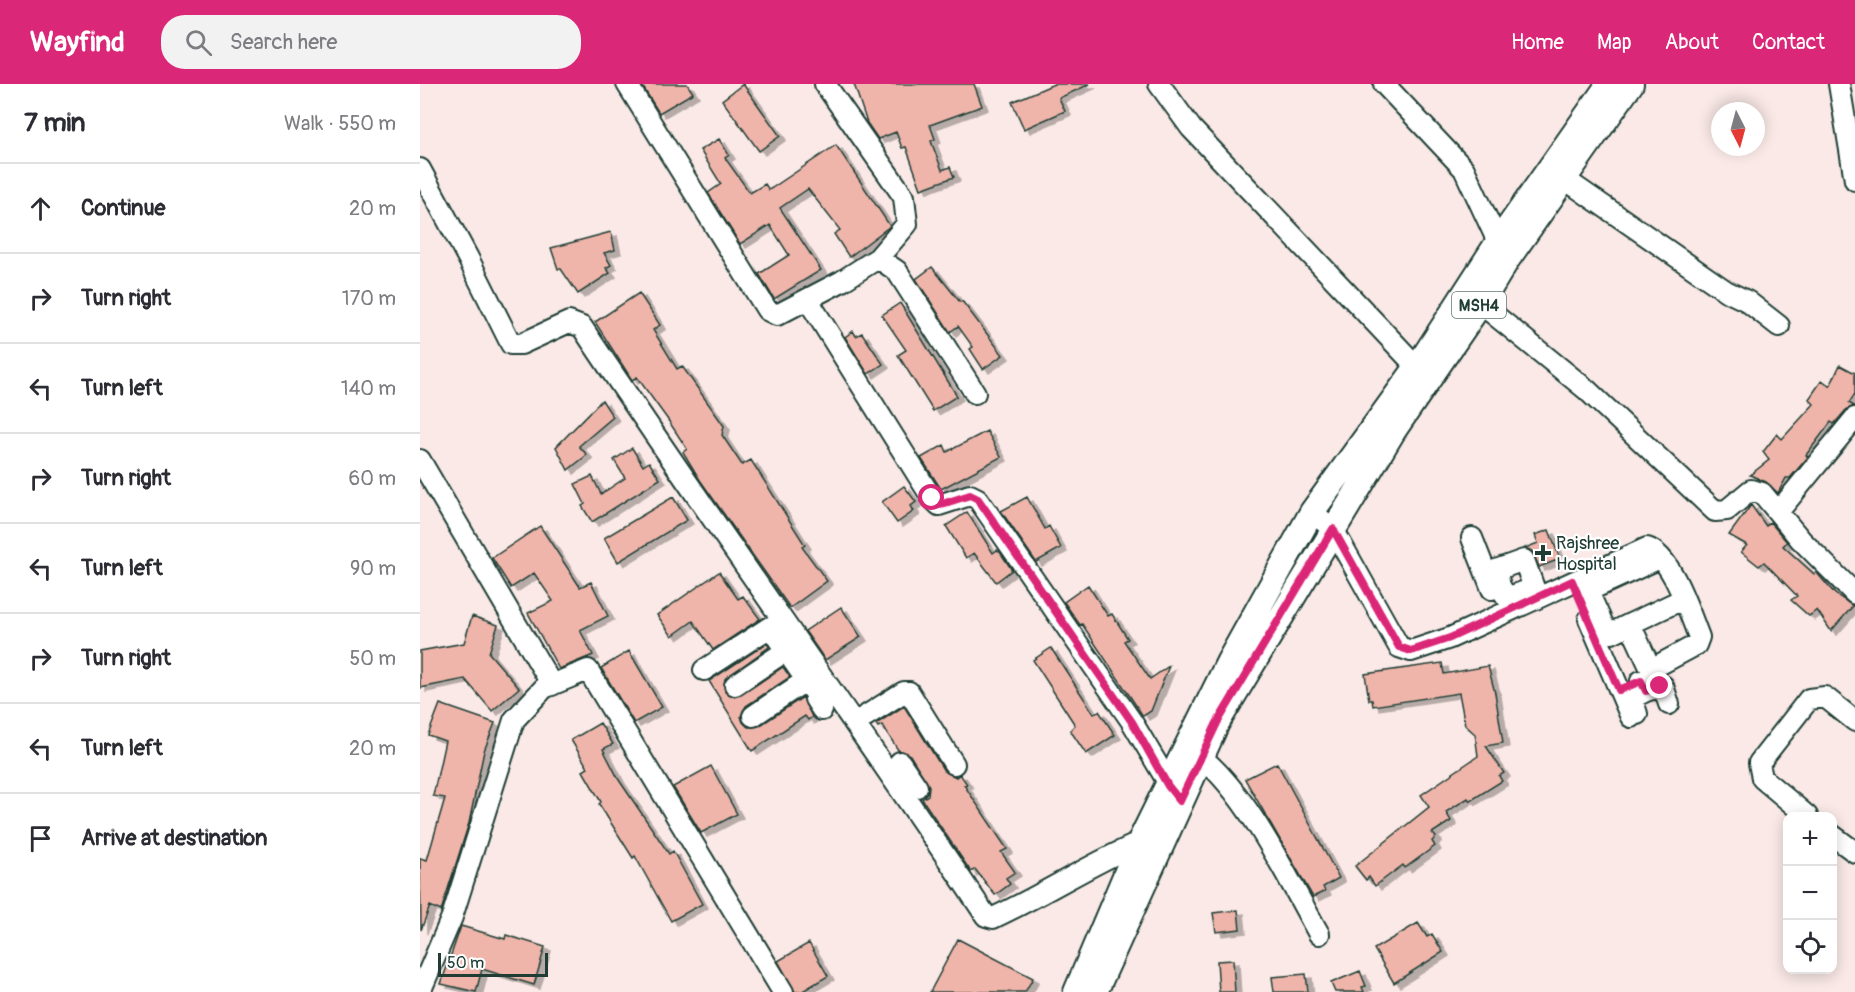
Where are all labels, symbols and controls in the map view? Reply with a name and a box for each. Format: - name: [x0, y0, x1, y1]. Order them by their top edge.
- search box: [161, 15, 581, 69]
- text: Wayfind: [30, 25, 125, 60]
- icon: search: [182, 26, 215, 59]
- text: Search here: [230, 28, 337, 56]
- text: Home: [1511, 29, 1564, 56]
- text: Map: [1597, 29, 1632, 56]
- text: About: [1665, 29, 1719, 56]
- text: Contact: [1752, 29, 1825, 56]
- north arrow: [1711, 102, 1765, 156]
- text: 7 min: [24, 107, 86, 139]
- text: Walk · 550 m: [284, 111, 396, 136]
- icon: ahead: [24, 192, 57, 225]
- text: Continue: [81, 194, 165, 222]
- text: 20 m: [349, 196, 396, 221]
- icon: right: [24, 282, 57, 315]
- text: Turn right: [81, 284, 171, 312]
- text: 170 m: [342, 286, 396, 311]
- road number: MSH4: [1452, 292, 1506, 318]
- icon: left: [24, 372, 57, 405]
- text: Turn left: [81, 374, 163, 402]
- text: 140 m: [341, 376, 396, 401]
- icon: right: [24, 462, 57, 495]
- text: Turn right: [81, 464, 171, 492]
- text: 60 m: [349, 466, 396, 491]
- route start: [918, 484, 944, 510]
- place label: Rajshree Hospital: [1556, 532, 1619, 576]
- marker: Rajshree Hospital: [1534, 544, 1552, 562]
- icon: left: [24, 552, 57, 585]
- text: Turn left: [81, 554, 163, 582]
- text: 90 m: [350, 556, 396, 581]
- icon: right: [24, 642, 57, 675]
- text: Turn right: [81, 644, 171, 672]
- text: 50 m: [349, 646, 396, 671]
- route end: [1646, 672, 1672, 698]
- icon: left: [24, 732, 57, 765]
- text: Turn left: [81, 734, 163, 762]
- text: 20 m: [349, 736, 396, 761]
- map controls: [1783, 812, 1837, 974]
- button: +: [1783, 812, 1837, 866]
- icon: arrive: [24, 822, 57, 855]
- text: Arrive at destination: [81, 824, 267, 852]
- button: −: [1783, 866, 1837, 920]
- button: locate: [1783, 920, 1837, 974]
- scale bar: [438, 950, 548, 978]
- text: 50 m: [447, 953, 484, 973]

